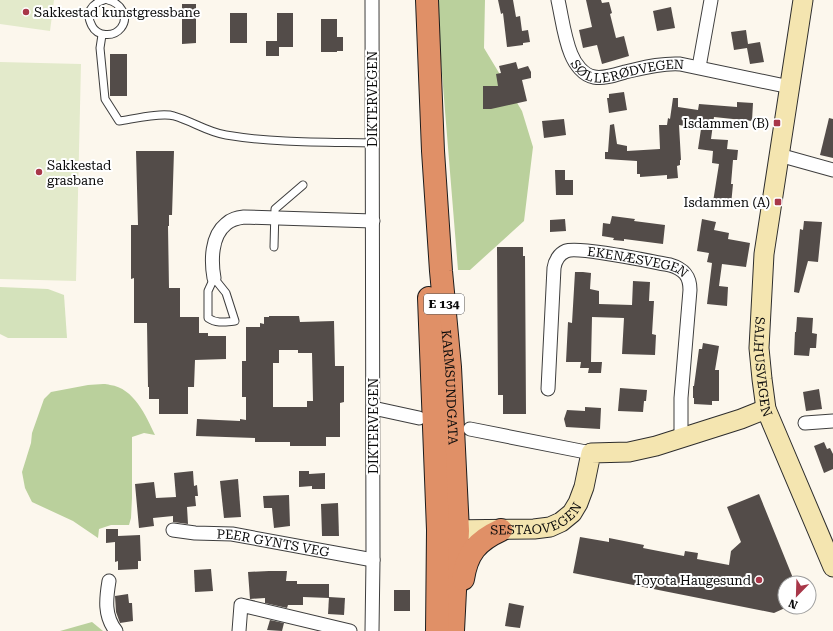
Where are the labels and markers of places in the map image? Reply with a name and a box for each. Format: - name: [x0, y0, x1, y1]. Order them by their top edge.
- place label: Sakkestad kunstgressbane: [34, 5, 200, 20]
- marker: Sakkestad kunstgressbane: [21, 7, 31, 17]
- place label: Isdammen (B): [683, 116, 769, 131]
- marker: Isdammen (B): [772, 118, 782, 128]
- place label: Sakkestad grasbane: [47, 158, 112, 188]
- marker: Sakkestad grasbane: [34, 167, 44, 177]
- place label: Isdammen (A): [684, 195, 770, 210]
- marker: Isdammen (A): [773, 197, 783, 207]
- place label: Toyota Haugesund: [634, 573, 752, 588]
- marker: Toyota Haugesund: [754, 575, 764, 585]

